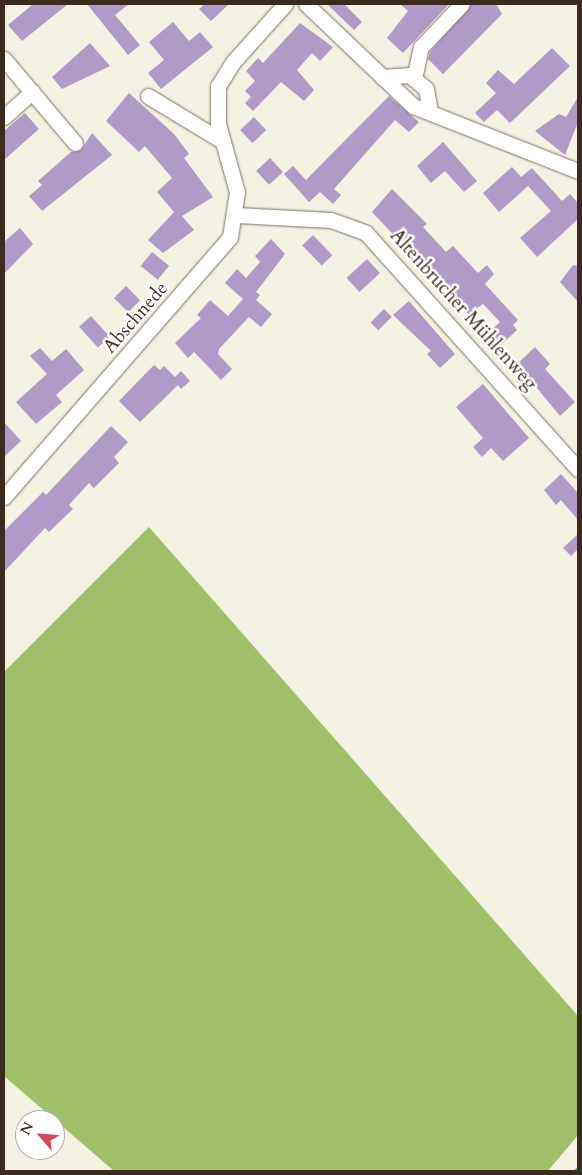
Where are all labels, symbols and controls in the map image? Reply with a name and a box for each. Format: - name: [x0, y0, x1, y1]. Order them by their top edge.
- street label: Altenbrucher Mühlenweg: [385, 225, 541, 395]
- street label: Abschnede: [99, 278, 173, 358]
- north arrow: [15, 1110, 65, 1160]
- text: N: [16, 1119, 38, 1138]

